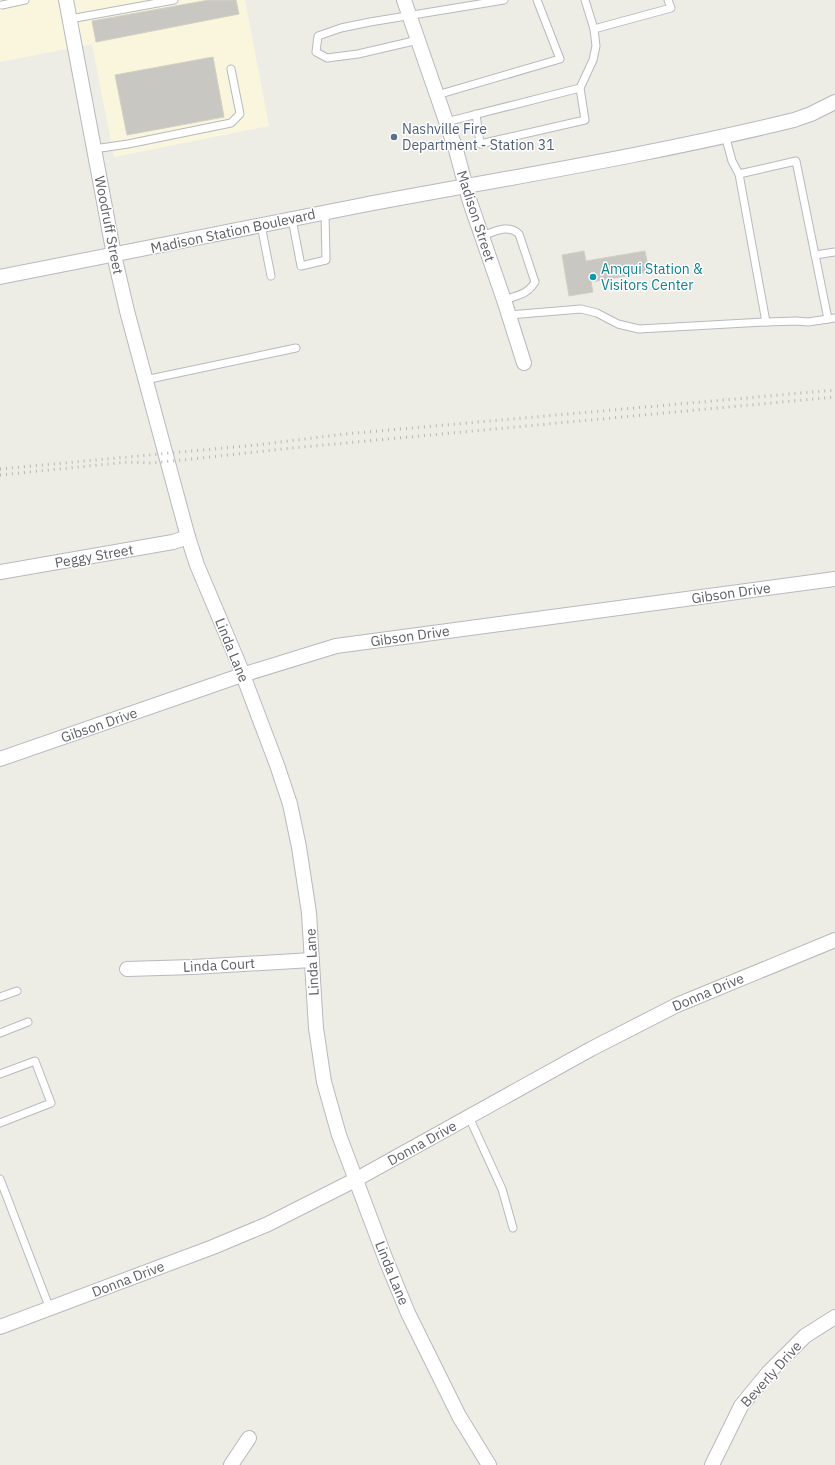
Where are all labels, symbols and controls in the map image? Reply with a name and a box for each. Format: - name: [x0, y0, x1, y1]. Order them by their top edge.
- place label: Nashville Fire Department - Station 31: [402, 120, 555, 154]
- marker: Nashville Fire Department - Station 31: [389, 132, 399, 142]
- street label: Madison Street: [453, 168, 499, 264]
- street label: Woodruff Street: [91, 174, 127, 276]
- street label: Madison Station Boulevard: [149, 205, 317, 257]
- place label: Amqui Station & Visitors Center: [601, 260, 703, 294]
- marker: Amqui Station & Visitors Center: [588, 272, 598, 282]
- street label: Peggy Street: [53, 540, 135, 572]
- street label: Gibson Drive: [690, 578, 772, 607]
- street label: Linda Lane: [211, 615, 253, 685]
- street label: Gibson Drive: [369, 621, 451, 650]
- street label: Gibson Drive: [58, 703, 140, 746]
- street label: Linda Lane: [301, 928, 323, 996]
- street label: Linda Court: [183, 954, 255, 976]
- street label: Donna Drive: [669, 969, 747, 1015]
- street label: Donna Drive: [384, 1116, 460, 1169]
- street label: Linda Lane: [371, 1238, 413, 1308]
- street label: Donna Drive: [89, 1257, 167, 1301]
- street label: Beverly Drive: [737, 1337, 806, 1411]

